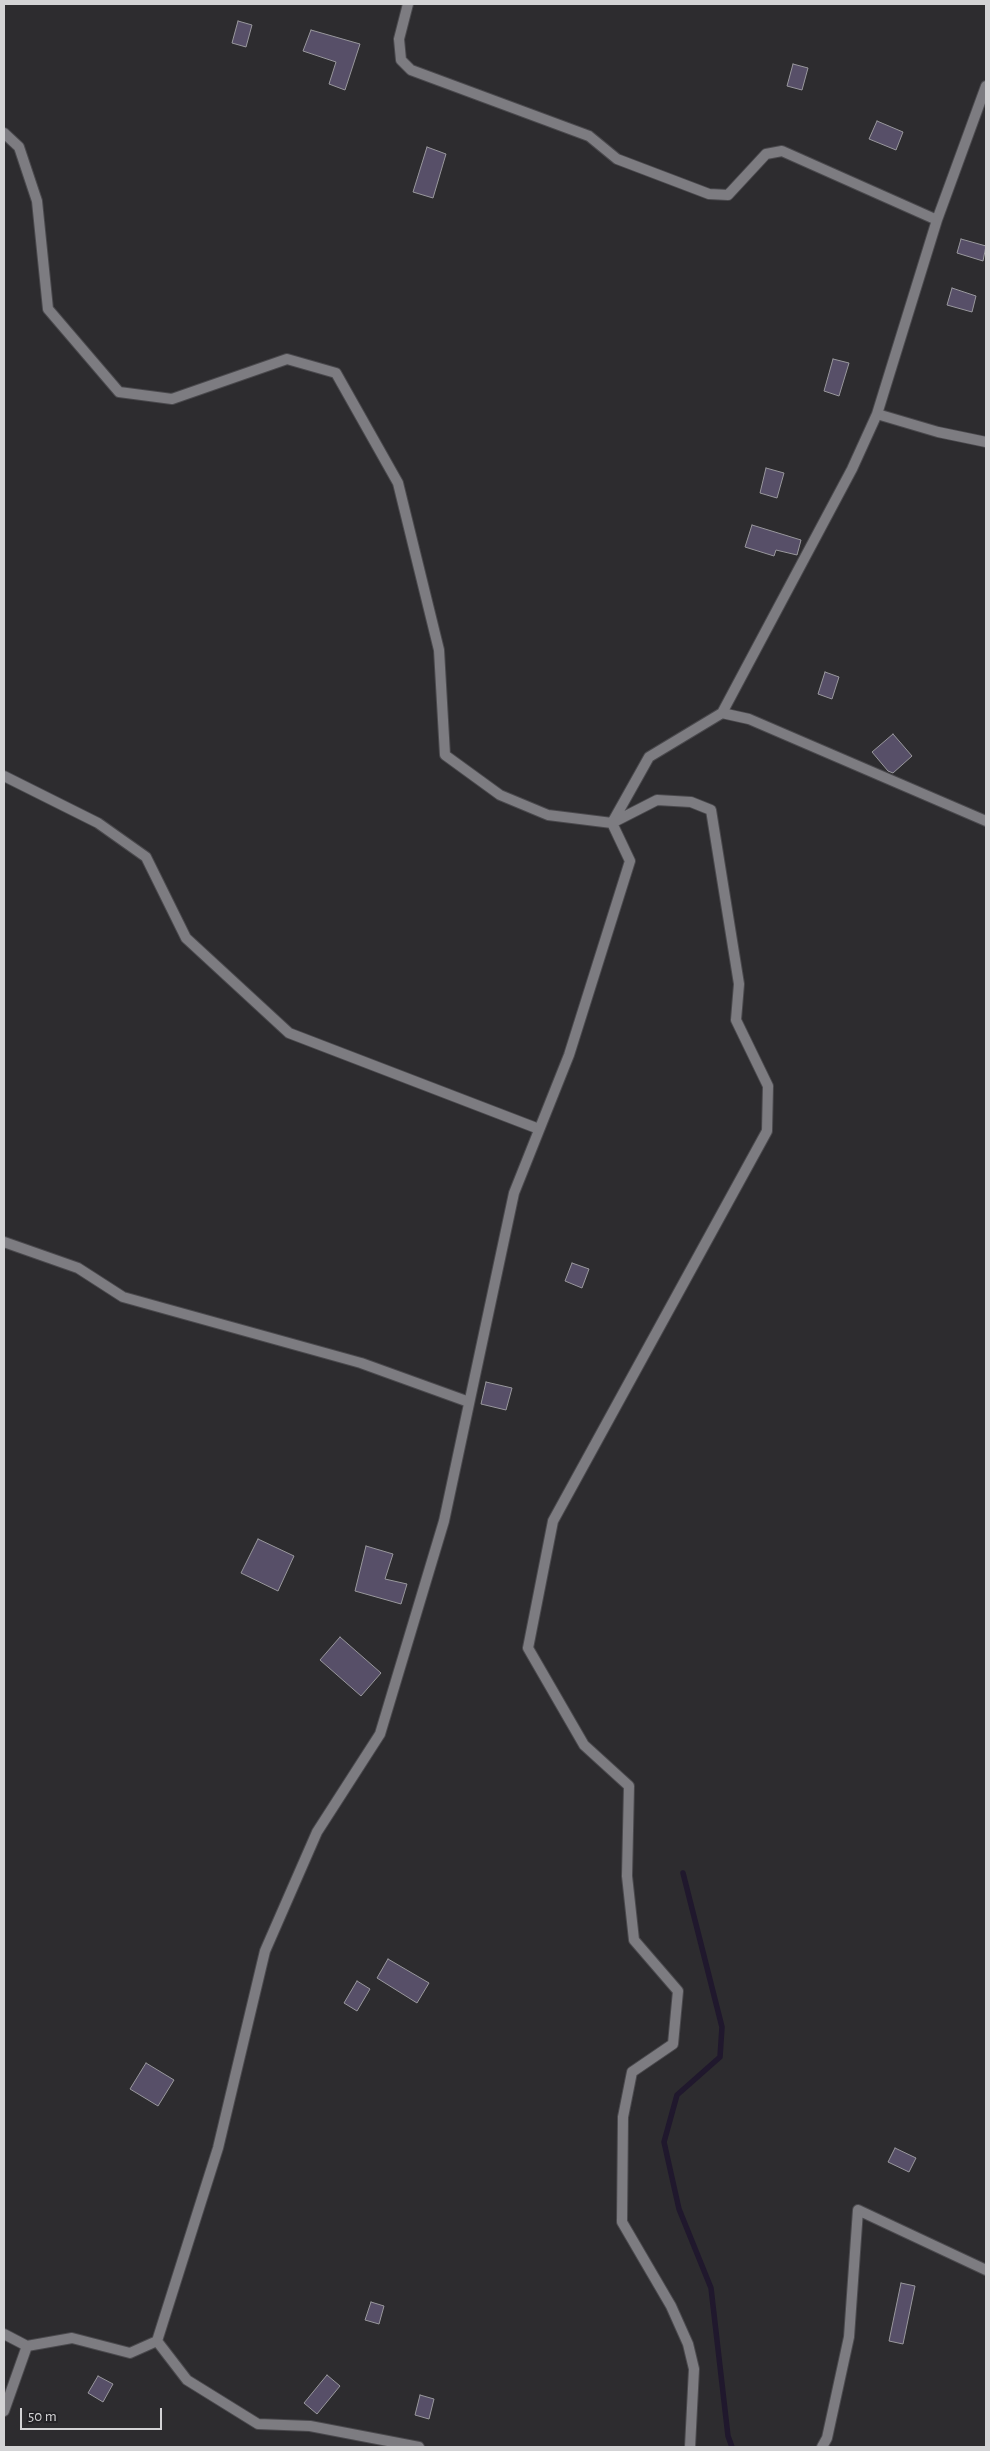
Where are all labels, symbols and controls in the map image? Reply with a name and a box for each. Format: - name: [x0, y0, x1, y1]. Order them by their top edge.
- scale bar: [22, 2398, 165, 2430]
- text: 50 m: [28, 2409, 57, 2424]

